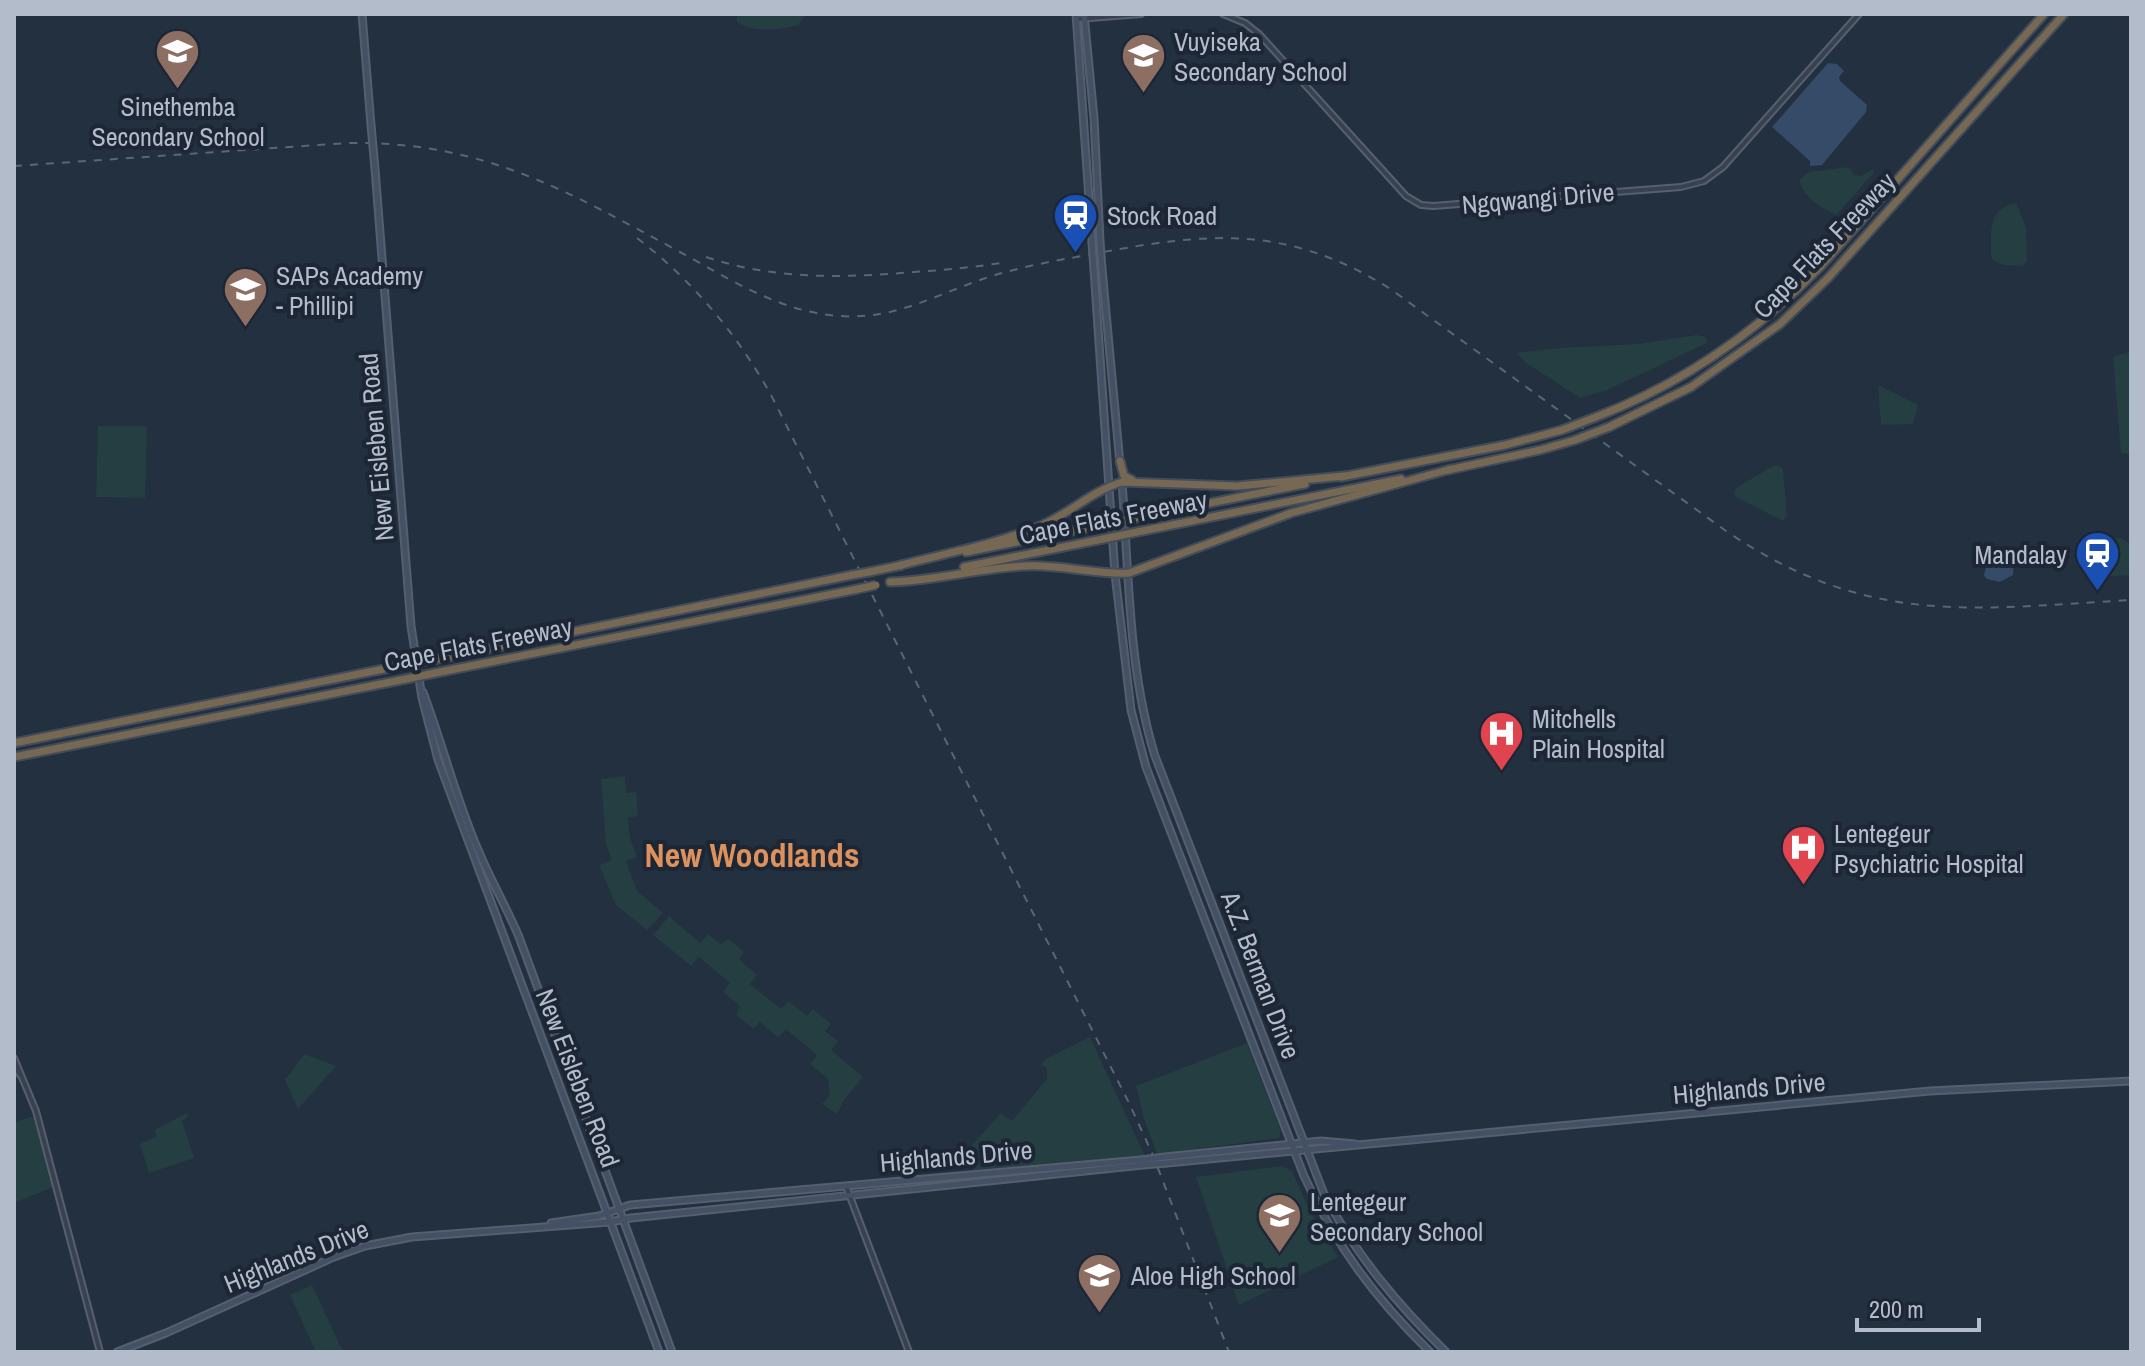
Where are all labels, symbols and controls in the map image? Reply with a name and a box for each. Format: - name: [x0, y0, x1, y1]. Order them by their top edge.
- place label: Vuyiseka Secondary School: [1174, 24, 1347, 89]
- school or university icon: Sinethemba Secondary School: [154, 27, 202, 90]
- school or university icon: Vuyiseka Secondary School: [1119, 32, 1167, 95]
- place label: Sinethemba Secondary School: [91, 89, 265, 154]
- street label: Cape Flats Freeway: [1745, 164, 1903, 326]
- street label: Ngqwangi Drive: [1460, 174, 1616, 222]
- station icon: Stock Road: [1052, 191, 1100, 254]
- place label: Stock Road: [1107, 198, 1217, 233]
- place label: SAPs Academy - Phillipi: [276, 258, 423, 323]
- school or university icon: SAPs Academy - Phillipi: [221, 266, 269, 329]
- street label: New Eisleben Road: [350, 352, 402, 542]
- street label: Cape Flats Freeway: [1016, 482, 1210, 552]
- station icon: Mandalay: [2074, 530, 2122, 593]
- place label: Mandalay: [1975, 537, 2067, 572]
- street label: Cape Flats Freeway: [381, 609, 575, 679]
- place label: Mitchells Plain Hospital: [1532, 701, 1665, 766]
- hospital icon: Mitchells Plain Hospital: [1477, 709, 1525, 772]
- place label: Lentegeur Psychiatric Hospital: [1834, 816, 2024, 881]
- hospital icon: Lentegeur Psychiatric Hospital: [1779, 824, 1827, 887]
- district label: New Woodlands: [645, 832, 859, 878]
- street label: A.Z. Berman Drive: [1213, 885, 1309, 1064]
- street label: New Eisleben Road: [528, 984, 628, 1172]
- street label: Highlands Drive: [1671, 1064, 1827, 1112]
- street label: Highlands Drive: [878, 1132, 1034, 1180]
- place label: Lentegeur Secondary School: [1310, 1184, 1483, 1249]
- school or university icon: Lentegeur Secondary School: [1255, 1192, 1303, 1255]
- street label: Highlands Drive: [219, 1211, 373, 1301]
- school or university icon: Aloe High School: [1076, 1251, 1124, 1314]
- place label: Aloe High School: [1130, 1258, 1296, 1293]
- scale bar: [1857, 1282, 1979, 1332]
- text: 200 m: [1869, 1293, 1924, 1325]

